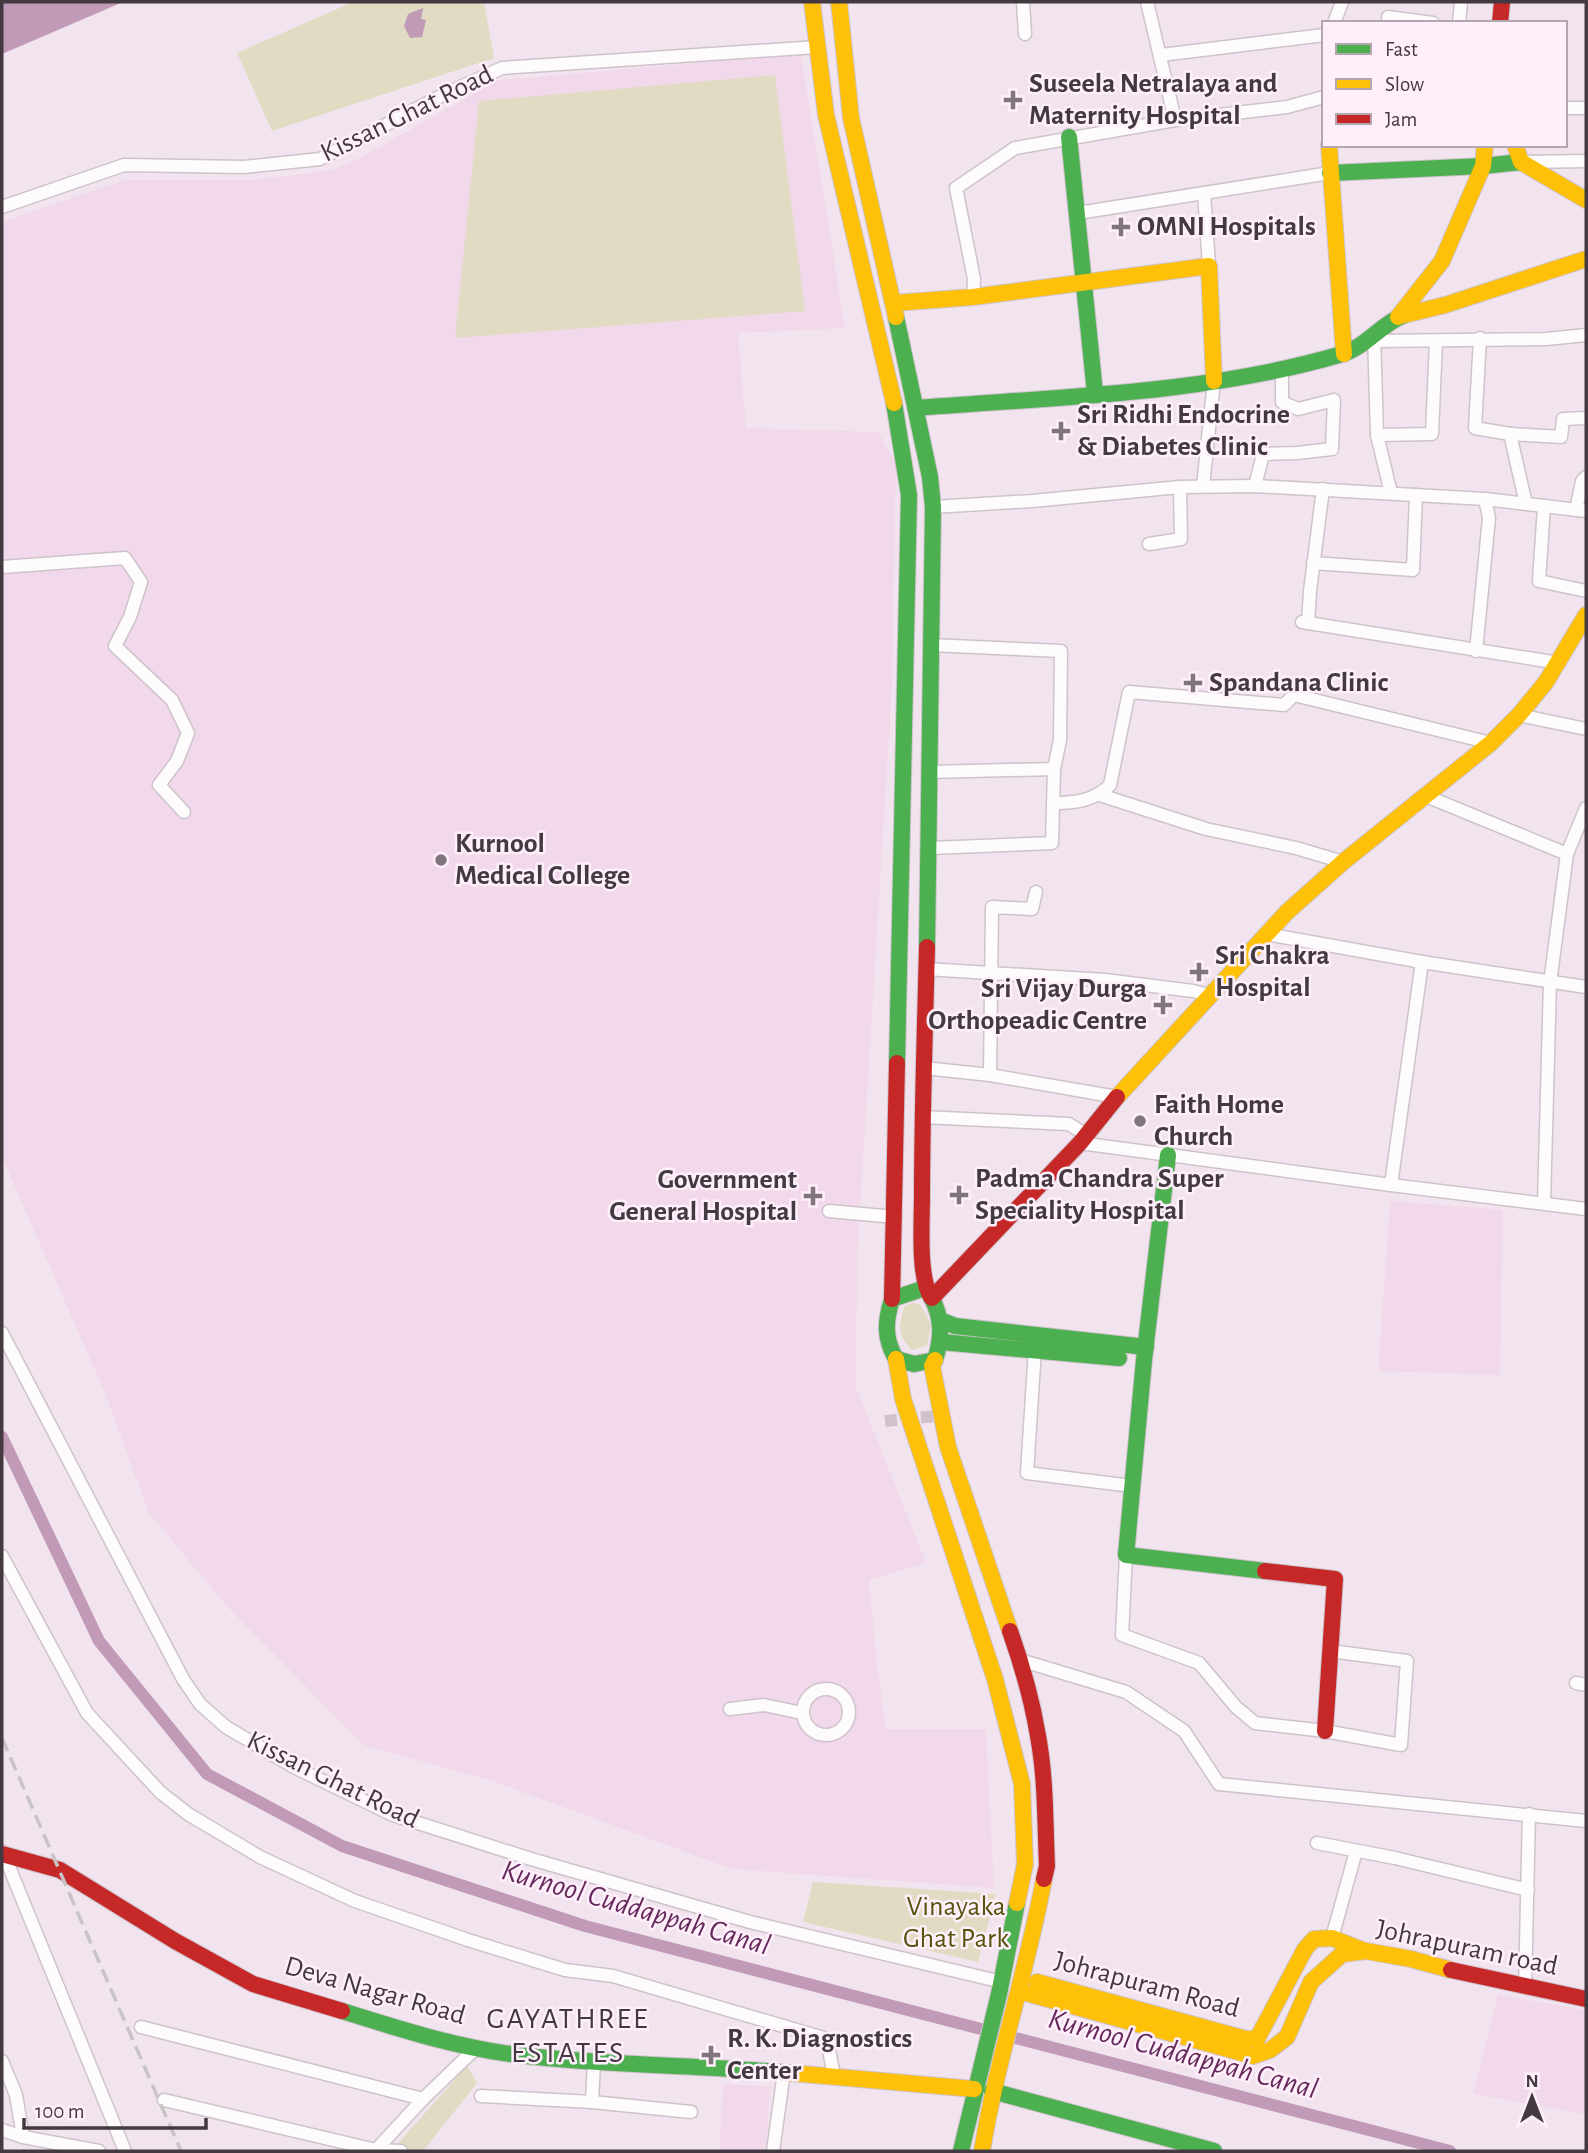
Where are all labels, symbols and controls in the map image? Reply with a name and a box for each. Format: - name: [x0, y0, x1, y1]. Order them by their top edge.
- legend: [1322, 21, 1567, 147]
- text: Fast: [1385, 39, 1418, 60]
- street label: Kissan Ghat Road: [316, 60, 498, 168]
- place label: Suseela Netralaya and Maternity Hospital: [1029, 70, 1278, 130]
- text: Slow: [1385, 74, 1424, 95]
- marker: Suseela Netralaya and Maternity Hospital: [1003, 90, 1023, 110]
- text: Jam: [1385, 109, 1417, 130]
- place label: OMNI Hospitals: [1137, 213, 1316, 241]
- marker: OMNI Hospitals: [1111, 217, 1131, 237]
- place label: Sri Ridhi Endocrine & Diabetes Clinic: [1077, 401, 1290, 461]
- marker: Sri Ridhi Endocrine & Diabetes Clinic: [1051, 421, 1071, 441]
- place label: Spandana Clinic: [1209, 669, 1388, 697]
- marker: Spandana Clinic: [1183, 673, 1203, 693]
- place label: Kurnool Medical College: [455, 830, 630, 890]
- marker: Kurnool Medical College: [433, 852, 449, 868]
- place label: Sri Chakra Hospital: [1215, 942, 1330, 1002]
- marker: Sri Chakra Hospital: [1189, 962, 1209, 982]
- place label: Sri Vijay Durga Orthopeadic Centre: [928, 975, 1147, 1035]
- marker: Sri Vijay Durga Orthopeadic Centre: [1153, 995, 1173, 1015]
- place label: Faith Home Church: [1154, 1091, 1284, 1151]
- marker: Faith Home Church: [1132, 1113, 1148, 1129]
- place label: Padma Chandra Super Speciality Hospital: [975, 1165, 1224, 1225]
- place label: Government General Hospital: [609, 1166, 798, 1226]
- marker: Padma Chandra Super Speciality Hospital: [949, 1185, 969, 1205]
- marker: Government General Hospital: [803, 1186, 823, 1206]
- street label: Kissan Ghat Road: [242, 1726, 424, 1834]
- water label: Kurnool Cuddappah Canal: [498, 1855, 774, 1961]
- park label: Vinayaka Ghat Park: [903, 1893, 1009, 1953]
- street label: Johrapuram road: [1374, 1915, 1560, 1981]
- street label: Johrapuram Road: [1052, 1947, 1242, 2023]
- street label: Deva Nagar Road: [281, 1952, 469, 2030]
- district label: GAYATHREE ESTATES: [487, 2004, 649, 2068]
- water label: Kurnool Cuddappah Canal: [1045, 2004, 1321, 2104]
- place label: R. K. Diagnostics Center: [727, 2025, 912, 2085]
- marker: R. K. Diagnostics Center: [701, 2045, 721, 2065]
- north arrow: [1497, 2062, 1567, 2132]
- text: N: [1525, 2072, 1539, 2091]
- scale bar: [24, 2086, 206, 2130]
- text: 100 m: [35, 2101, 85, 2122]

